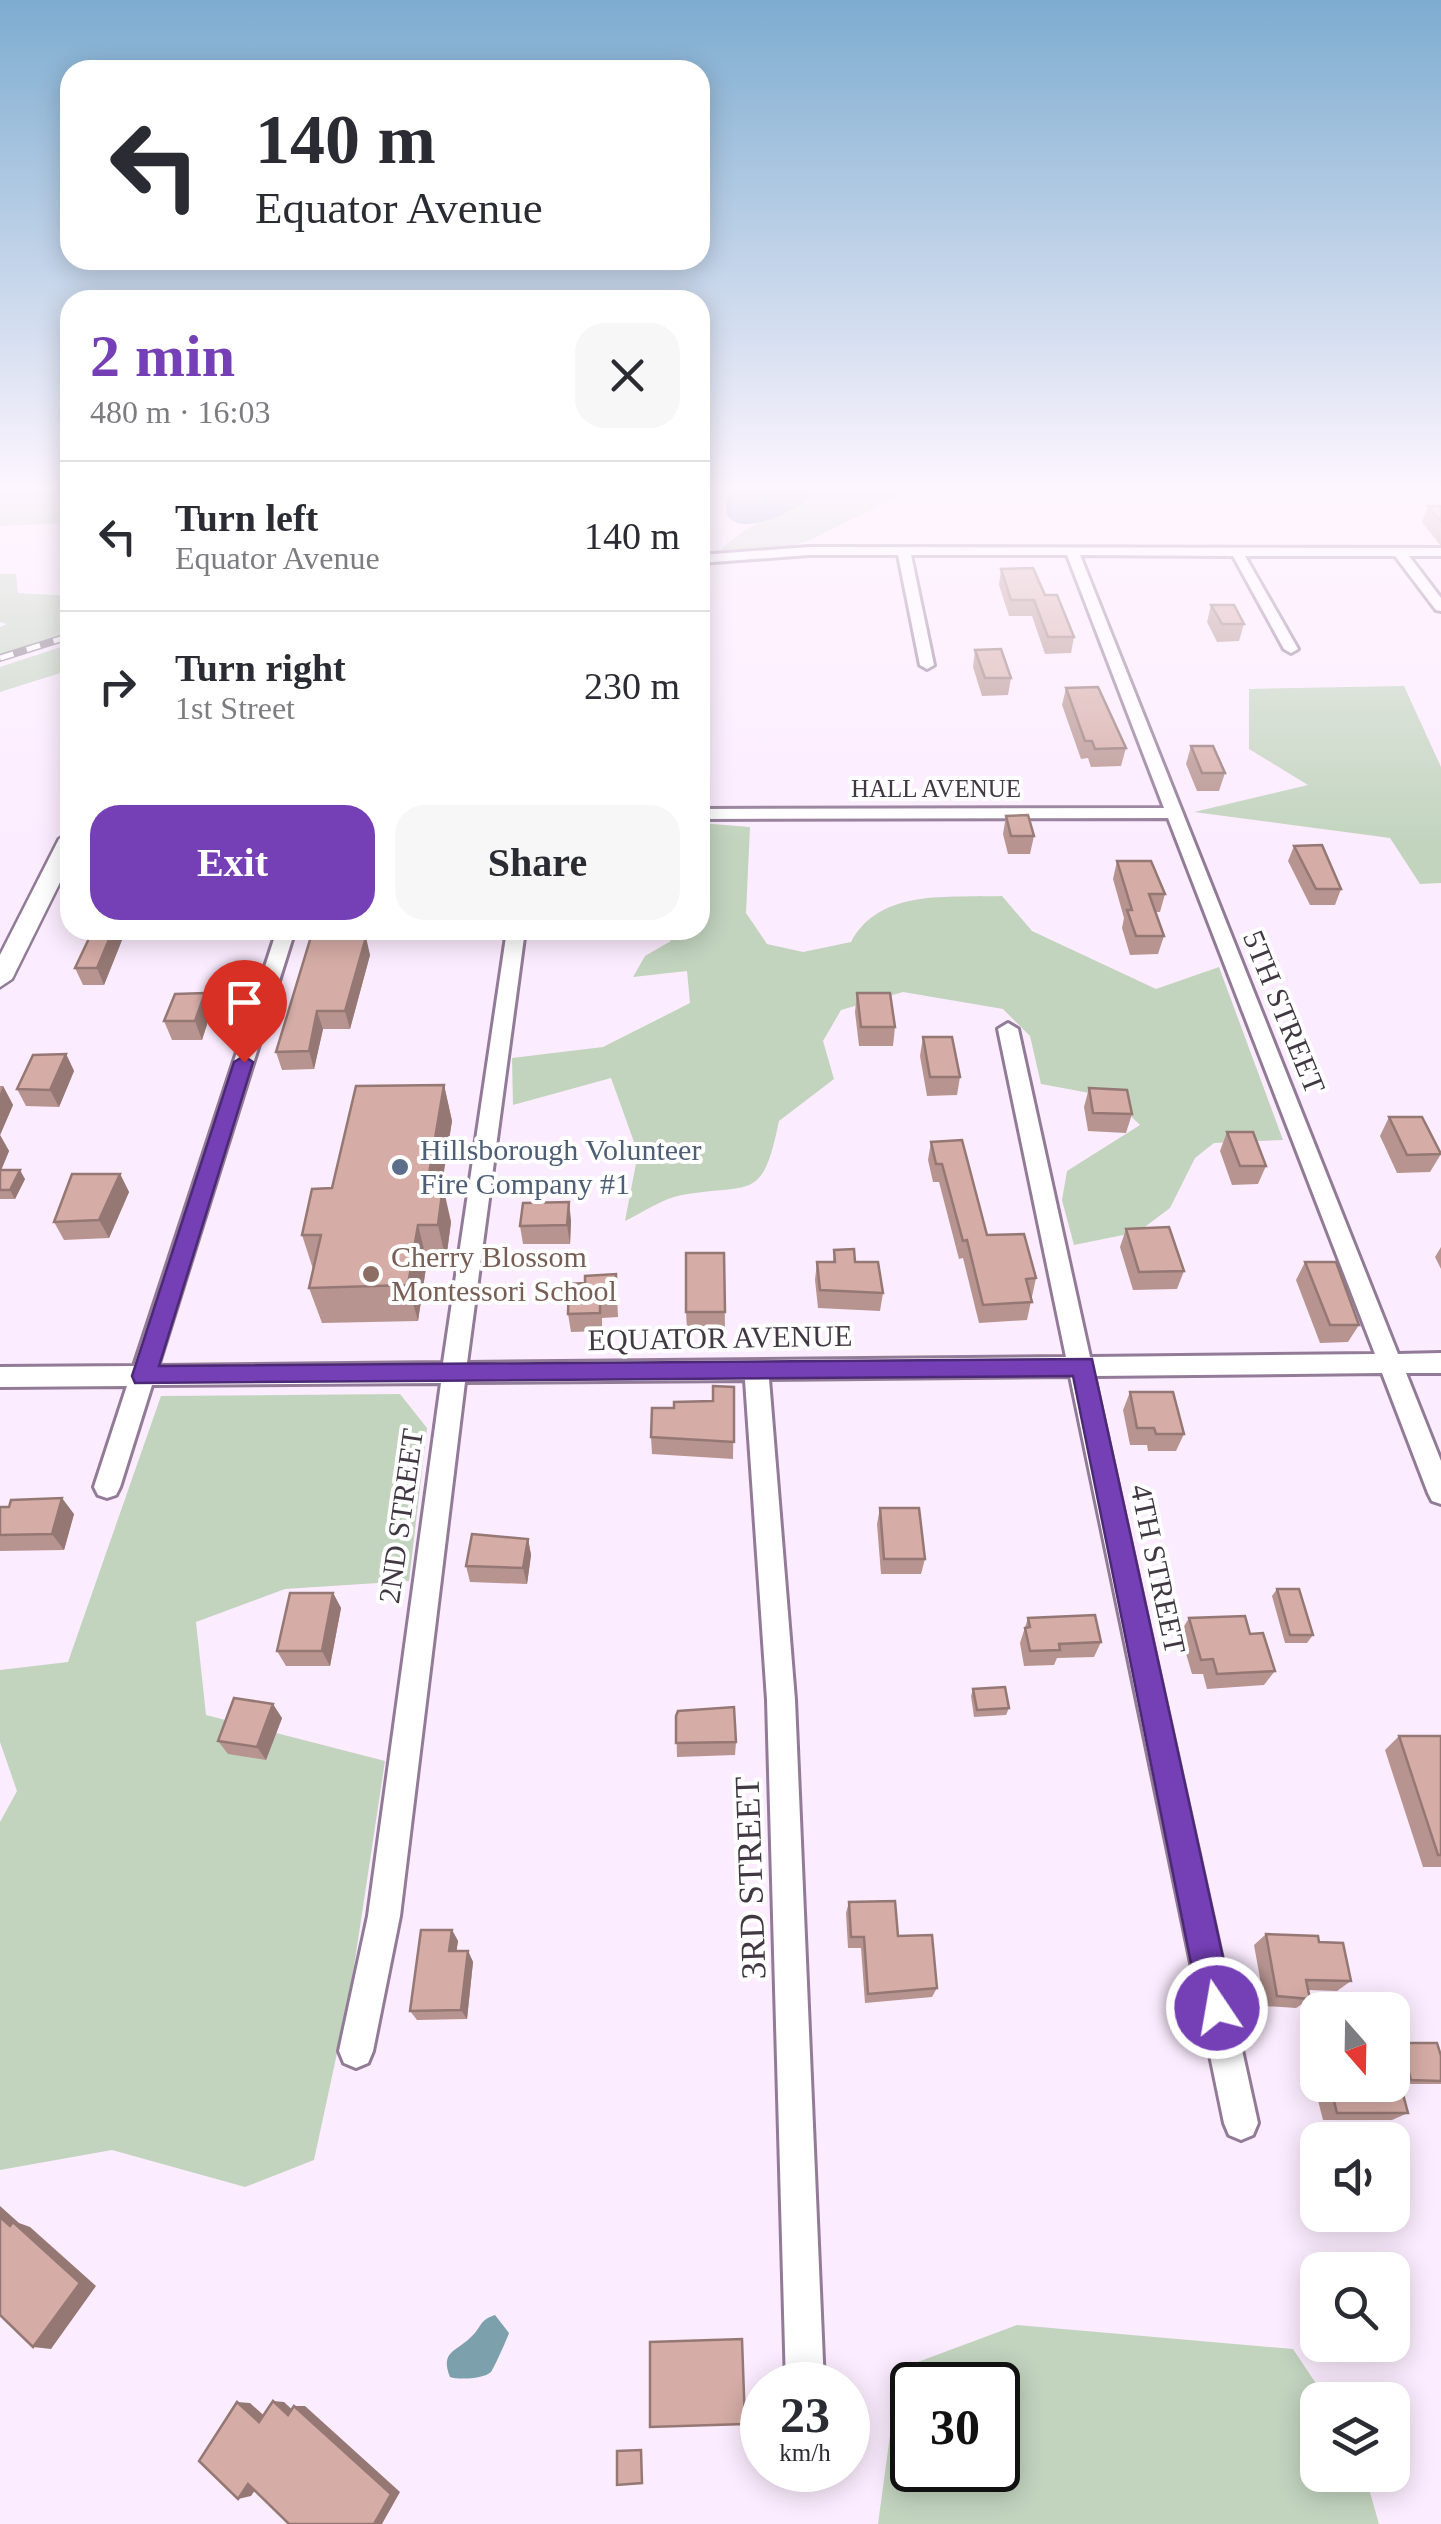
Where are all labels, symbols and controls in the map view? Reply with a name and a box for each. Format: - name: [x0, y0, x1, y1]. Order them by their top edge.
- icon: left: [90, 100, 220, 230]
- text: 140 m: [255, 101, 436, 178]
- text: Equator Avenue: [255, 183, 543, 233]
- text: 2 min: [90, 323, 235, 389]
- button: close: [575, 323, 680, 428]
- text: 480 m · 16:03: [90, 394, 270, 430]
- text: Turn left: [175, 497, 318, 539]
- icon: left: [90, 509, 145, 564]
- text: 140 m: [584, 515, 680, 557]
- text: Equator Avenue: [175, 540, 380, 576]
- text: Turn right: [175, 647, 346, 689]
- icon: right: [90, 659, 145, 714]
- text: 230 m: [584, 665, 680, 707]
- text: 1st Street: [175, 690, 295, 726]
- street label: HALL AVENUE: [851, 775, 1021, 802]
- button: Exit: [90, 805, 375, 920]
- button: Share: [395, 805, 680, 920]
- street label: 5TH STREET: [1237, 926, 1332, 1098]
- pin: [202, 960, 287, 1063]
- icon: arrive: [217, 975, 272, 1030]
- place label: Hillsborough Volunteer Fire Company #1: [420, 1133, 701, 1200]
- marker: Hillsborough Volunteer Fire Company #1: [389, 1156, 411, 1178]
- place label: Cherry Blossom Montessori School: [391, 1240, 617, 1307]
- marker: Cherry Blossom Montessori School: [360, 1263, 382, 1285]
- street label: EQUATOR AVENUE: [587, 1319, 853, 1356]
- street label: 2ND STREET: [372, 1427, 429, 1605]
- street label: 4TH STREET: [1124, 1481, 1193, 1657]
- street label: 3RD STREET: [727, 1776, 774, 1980]
- position arrow: [1165, 1956, 1269, 2060]
- north arrow: [1300, 1992, 1410, 2102]
- map controls: [1300, 1992, 1410, 2492]
- button: sound: [1300, 2122, 1410, 2232]
- button: search: [1300, 2252, 1410, 2362]
- speed limit sign: 30: [890, 2362, 1020, 2492]
- button: layers: [1300, 2382, 1410, 2492]
- text: 23: [780, 2387, 830, 2443]
- text: km/h: [779, 2439, 831, 2466]

